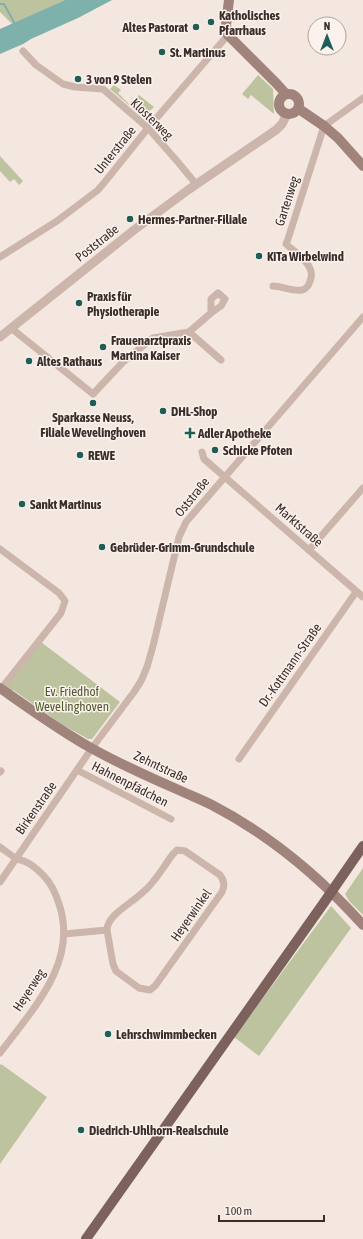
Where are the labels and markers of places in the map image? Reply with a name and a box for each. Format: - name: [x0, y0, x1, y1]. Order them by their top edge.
- place label: Katholisches Pfarrhaus: [219, 8, 280, 38]
- marker: Katholisches Pfarrhaus: [206, 17, 216, 27]
- place label: Altes Pastorat: [121, 20, 188, 35]
- marker: Altes Pastorat: [191, 22, 201, 32]
- place label: St. Martinus: [170, 45, 226, 60]
- marker: St. Martinus: [157, 47, 167, 57]
- place label: 3 von 9 Stelen: [86, 72, 152, 87]
- marker: 3 von 9 Stelen: [73, 74, 83, 84]
- place label: Hermes-Partner-Filiale: [138, 212, 247, 227]
- marker: Hermes-Partner-Filiale: [125, 214, 135, 224]
- place label: KiTa Wirbelwind: [267, 249, 344, 264]
- marker: KiTa Wirbelwind: [254, 251, 264, 261]
- place label: Praxis für Physiotherapie: [87, 289, 159, 319]
- marker: Praxis für Physiotherapie: [74, 298, 84, 308]
- place label: Frauenarztpraxis Martina Kaiser: [111, 333, 191, 363]
- marker: Frauenarztpraxis Martina Kaiser: [98, 342, 108, 352]
- place label: Altes Rathaus: [36, 354, 103, 369]
- marker: Altes Rathaus: [24, 356, 34, 366]
- marker: Sparkasse Neuss, Filiale Wevelinghoven: [88, 398, 98, 408]
- place label: DHL-Shop: [171, 404, 218, 419]
- marker: DHL-Shop: [158, 406, 168, 416]
- place label: Sparkasse Neuss, Filiale Wevelinghoven: [40, 410, 146, 440]
- place label: Adler Apotheke: [197, 426, 271, 441]
- marker: Adler Apotheke: [185, 428, 195, 438]
- place label: Schicke Pfoten: [223, 443, 292, 458]
- marker: Schicke Pfoten: [210, 445, 220, 455]
- place label: REWE: [88, 448, 115, 463]
- marker: REWE: [75, 450, 85, 460]
- place label: Sankt Martinus: [30, 497, 102, 512]
- marker: Sankt Martinus: [17, 499, 27, 509]
- place label: Gebrüder-Grimm-Grundschule: [110, 540, 255, 555]
- marker: Gebrüder-Grimm-Grundschule: [97, 542, 107, 552]
- place label: Lehrschwimmbecken: [116, 1027, 217, 1042]
- marker: Lehrschwimmbecken: [103, 1029, 113, 1039]
- place label: Diedrich-Uhlhorn-Realschule: [89, 1123, 229, 1138]
- marker: Diedrich-Uhlhorn-Realschule: [76, 1125, 86, 1135]

